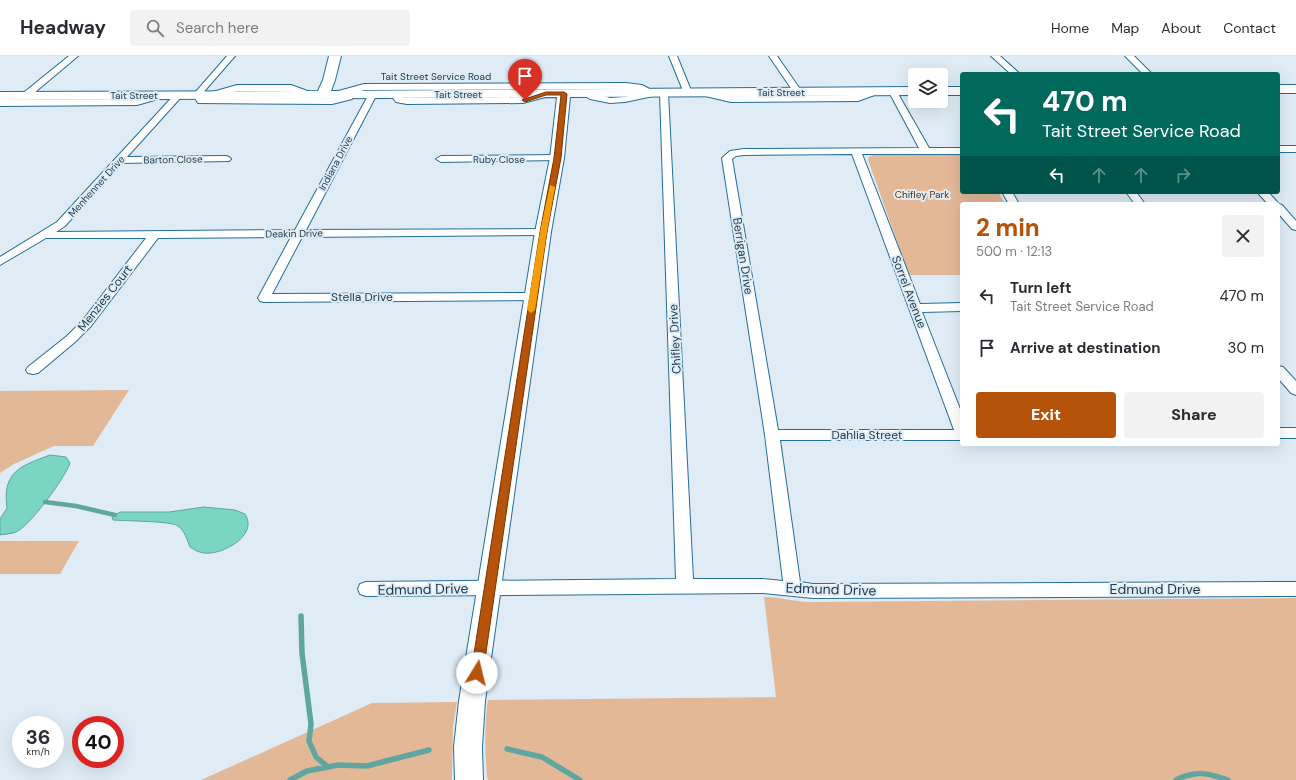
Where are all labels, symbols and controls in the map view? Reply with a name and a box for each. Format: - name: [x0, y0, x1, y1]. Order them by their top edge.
- search box: [130, 10, 410, 46]
- text: Headway: [20, 15, 106, 40]
- icon: search: [144, 17, 166, 39]
- text: Search here: [176, 18, 259, 38]
- text: Home: [1051, 19, 1089, 37]
- text: Map: [1111, 19, 1139, 37]
- text: About: [1161, 19, 1201, 37]
- text: Contact: [1223, 19, 1276, 37]
- pin: [508, 59, 542, 100]
- icon: arrive: [514, 65, 536, 87]
- map controls: [908, 68, 948, 108]
- button: layers: [908, 68, 948, 108]
- street label: Tait Street Service Road: [381, 70, 491, 83]
- text: 470 m: [1042, 83, 1128, 120]
- street label: Tait Street: [757, 86, 805, 99]
- street label: Tait Street: [434, 88, 482, 101]
- icon: left: [976, 88, 1028, 140]
- street label: Tait Street: [110, 89, 158, 102]
- text: Tait Street Service Road: [1042, 119, 1241, 143]
- street label: Indiana Drive: [316, 134, 355, 193]
- street label: Barton Close: [143, 152, 203, 167]
- street label: Menhennet Drive: [65, 153, 128, 220]
- street label: Ruby Close: [473, 153, 525, 166]
- icon: left: [1046, 164, 1068, 186]
- icon: ahead: [1088, 164, 1110, 186]
- icon: ahead: [1130, 164, 1152, 186]
- icon: right: [1172, 164, 1194, 186]
- park label: Chifley Park: [895, 188, 949, 201]
- text: 2 min: [976, 212, 1040, 243]
- button: close: [1222, 215, 1264, 257]
- street label: Berrigan Drive: [729, 216, 757, 296]
- street label: Deakin Drive: [265, 226, 323, 241]
- text: 500 m · 12:13: [976, 243, 1052, 260]
- street label: Sorrel Avenue: [888, 254, 930, 331]
- street label: Menzies Court: [74, 261, 136, 334]
- text: Turn left: [1010, 278, 1071, 298]
- icon: left: [976, 285, 998, 307]
- text: 470 m: [1219, 286, 1264, 306]
- street label: Stella Drive: [331, 289, 393, 305]
- text: Tait Street Service Road: [1010, 298, 1154, 315]
- street label: Chifley Drive: [665, 303, 685, 374]
- icon: arrive: [976, 337, 998, 359]
- text: Arrive at destination: [1010, 338, 1161, 358]
- text: 30 m: [1228, 338, 1264, 358]
- button: Exit: [976, 392, 1116, 438]
- button: Share: [1124, 392, 1264, 438]
- street label: Dahlia Street: [832, 427, 903, 443]
- street label: Edmund Drive: [785, 578, 877, 600]
- street label: Edmund Drive: [377, 579, 469, 599]
- street label: Edmund Drive: [1110, 580, 1200, 598]
- position arrow: [456, 652, 498, 694]
- speed limit sign: 40: [72, 716, 124, 768]
- text: 36: [26, 724, 50, 750]
- text: km/h: [26, 745, 50, 758]

